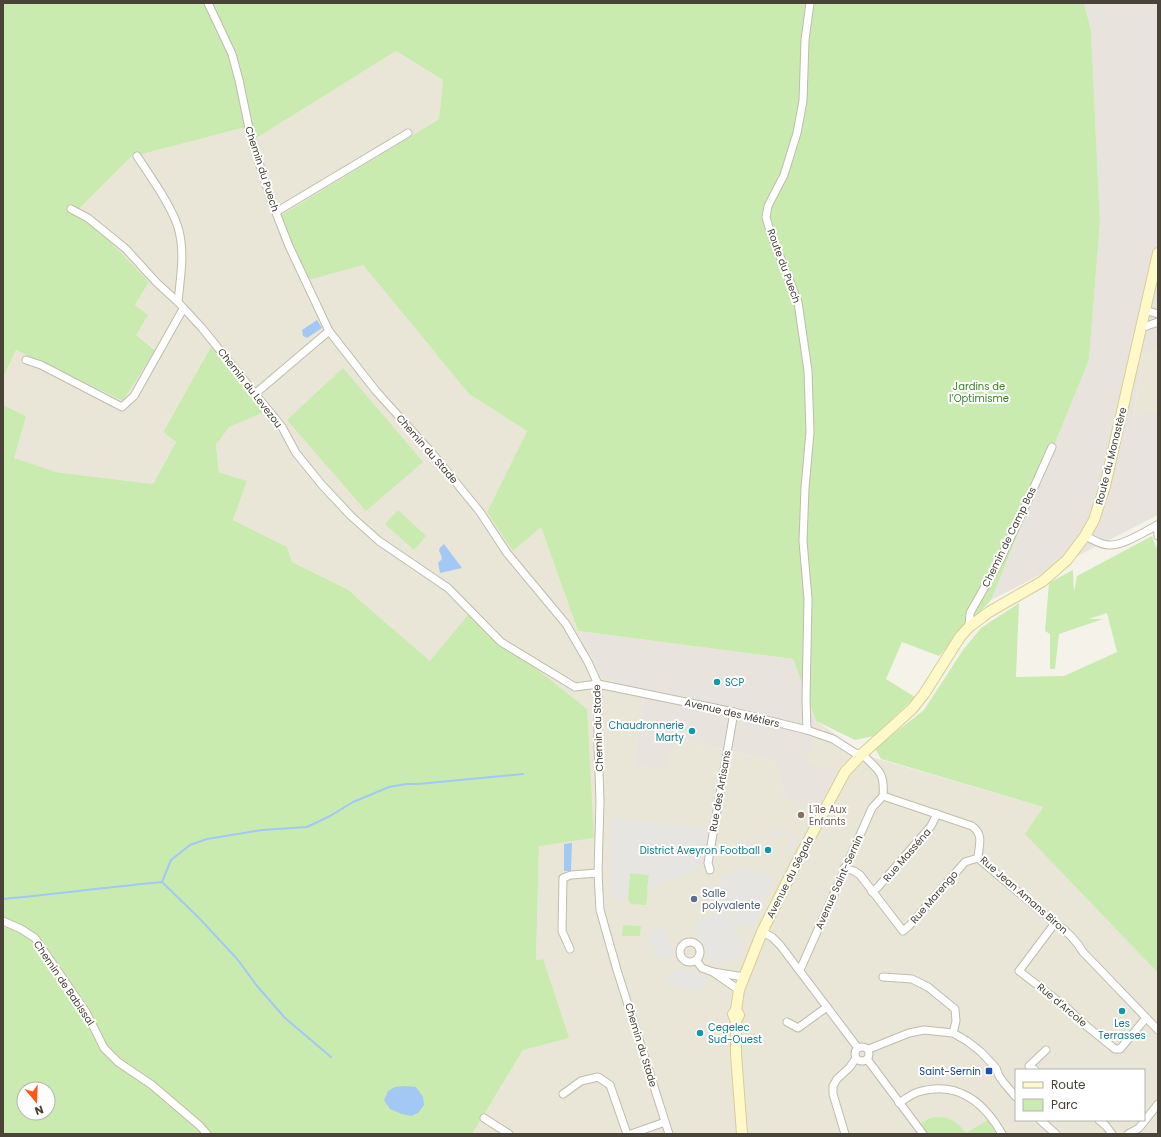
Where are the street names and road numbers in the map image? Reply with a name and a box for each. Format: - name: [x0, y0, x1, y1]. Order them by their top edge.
- street label: Chemin du Puech: [241, 124, 283, 214]
- street label: Route du Puech: [764, 227, 804, 305]
- street label: Chemin du Levezou: [214, 345, 286, 431]
- street label: Route du Monastère: [1092, 405, 1130, 507]
- street label: Chemin du Stade: [393, 411, 461, 487]
- street label: Chemin de Camp Bas: [978, 484, 1040, 590]
- street label: Chemin du Stade: [589, 684, 607, 772]
- street label: Avenue des Métiers: [683, 695, 781, 731]
- street label: Rue des Artisans: [705, 749, 735, 833]
- street label: Rue Masséna: [880, 825, 934, 885]
- street label: Avenue Saint-Sernin: [811, 832, 867, 932]
- street label: Avenue du Ségala: [763, 833, 817, 921]
- street label: Rue Jean Amans Biron: [977, 853, 1071, 937]
- street label: Rue Marengo: [907, 867, 961, 927]
- street label: Chemin de Babissal: [30, 938, 98, 1028]
- street label: Rue d'Arcole: [1034, 980, 1090, 1030]
- street label: Chemin du Stade: [621, 1001, 661, 1089]

